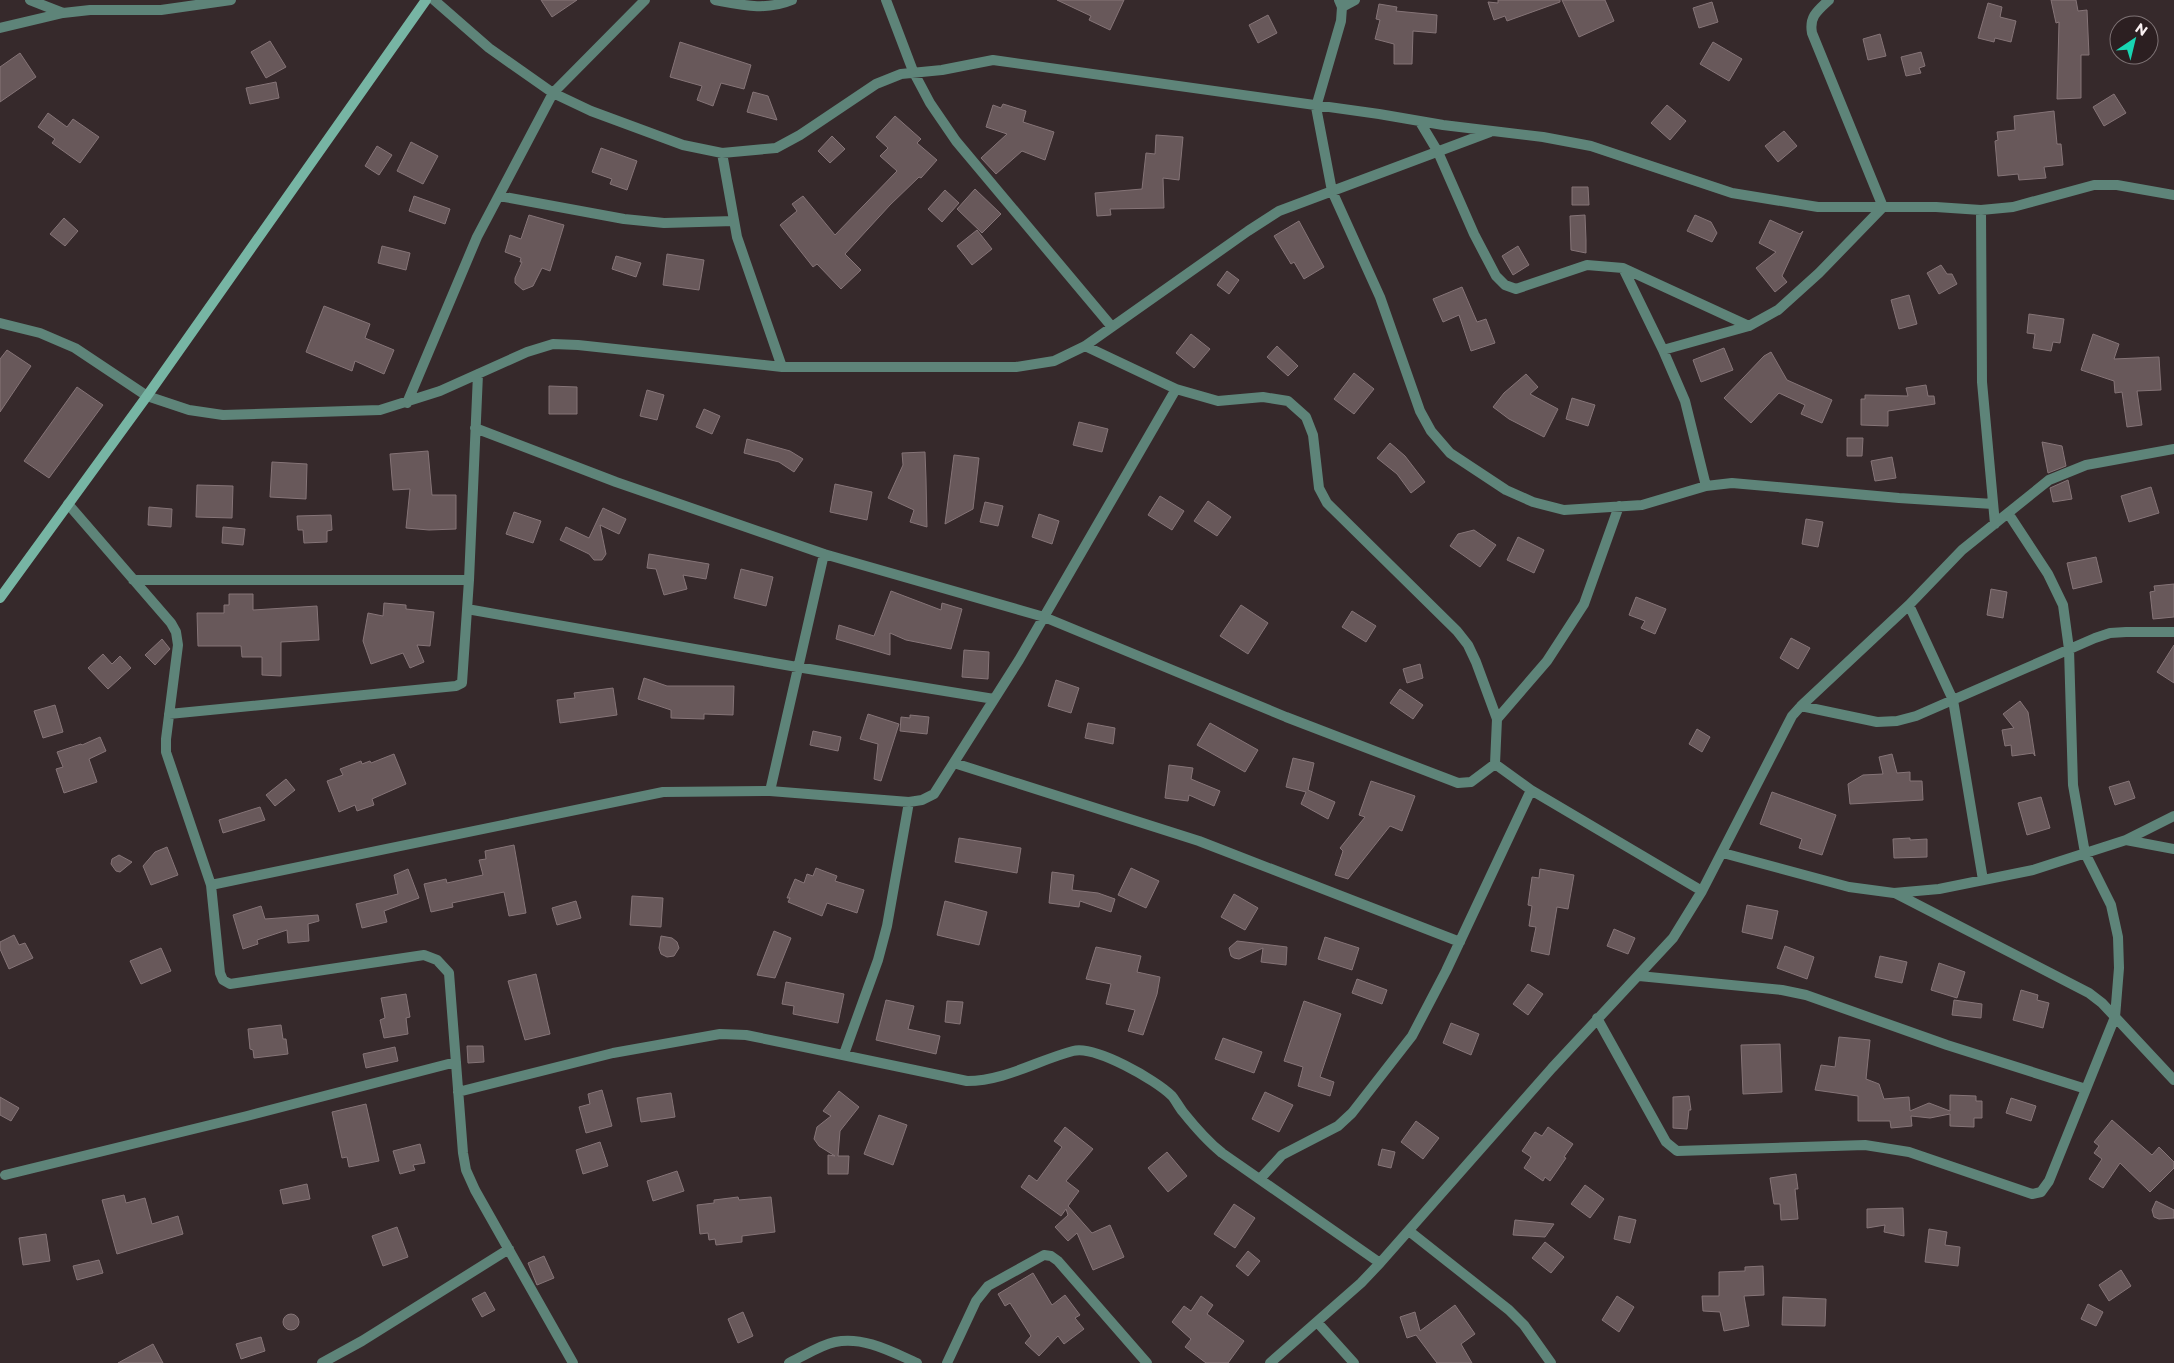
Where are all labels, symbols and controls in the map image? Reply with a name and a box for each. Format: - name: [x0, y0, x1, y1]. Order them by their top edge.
- north arrow: [2109, 15, 2159, 65]
- text: N: [2132, 19, 2151, 40]

